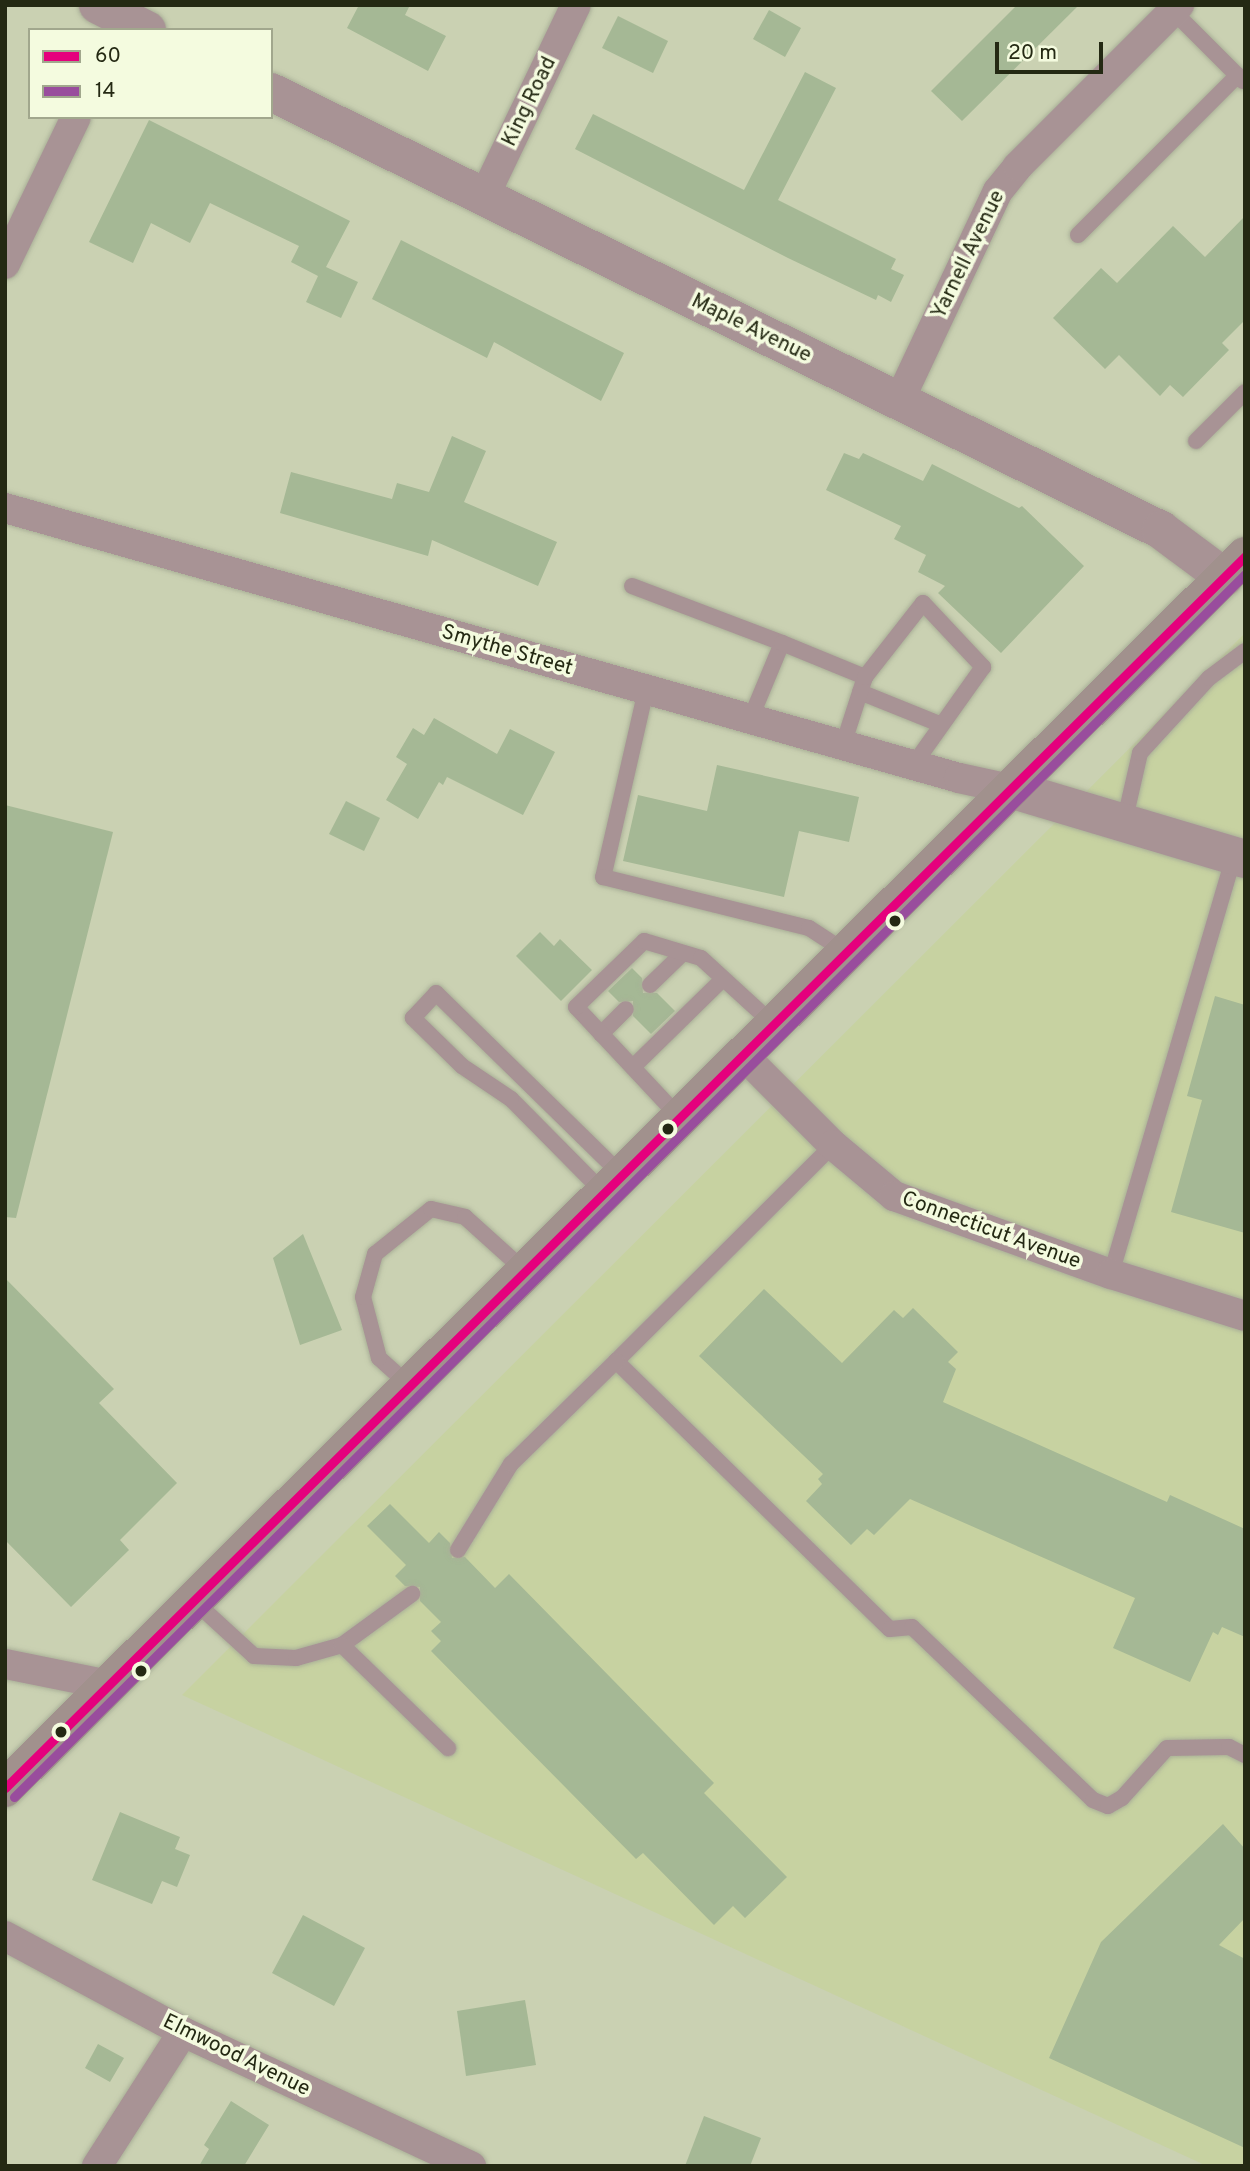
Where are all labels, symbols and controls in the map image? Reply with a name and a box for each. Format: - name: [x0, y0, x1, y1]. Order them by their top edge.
- legend: [28, 28, 273, 119]
- scale bar: [998, 28, 1106, 72]
- text: 20 m: [1008, 40, 1057, 67]
- text: 60: [95, 43, 121, 70]
- street label: King Road: [497, 53, 563, 151]
- text: 14: [95, 78, 115, 105]
- street label: Yarnell Avenue: [927, 186, 1011, 324]
- street label: Maple Avenue: [686, 289, 816, 369]
- street label: Smythe Street: [438, 620, 576, 682]
- unlabelled marker: [888, 914, 902, 928]
- unlabelled marker: [661, 1122, 675, 1136]
- street label: Connecticut Avenue: [898, 1187, 1084, 1275]
- unlabelled marker: [134, 1664, 148, 1678]
- unlabelled marker: [54, 1725, 68, 1739]
- street label: Elmwood Avenue: [158, 2009, 314, 2103]

